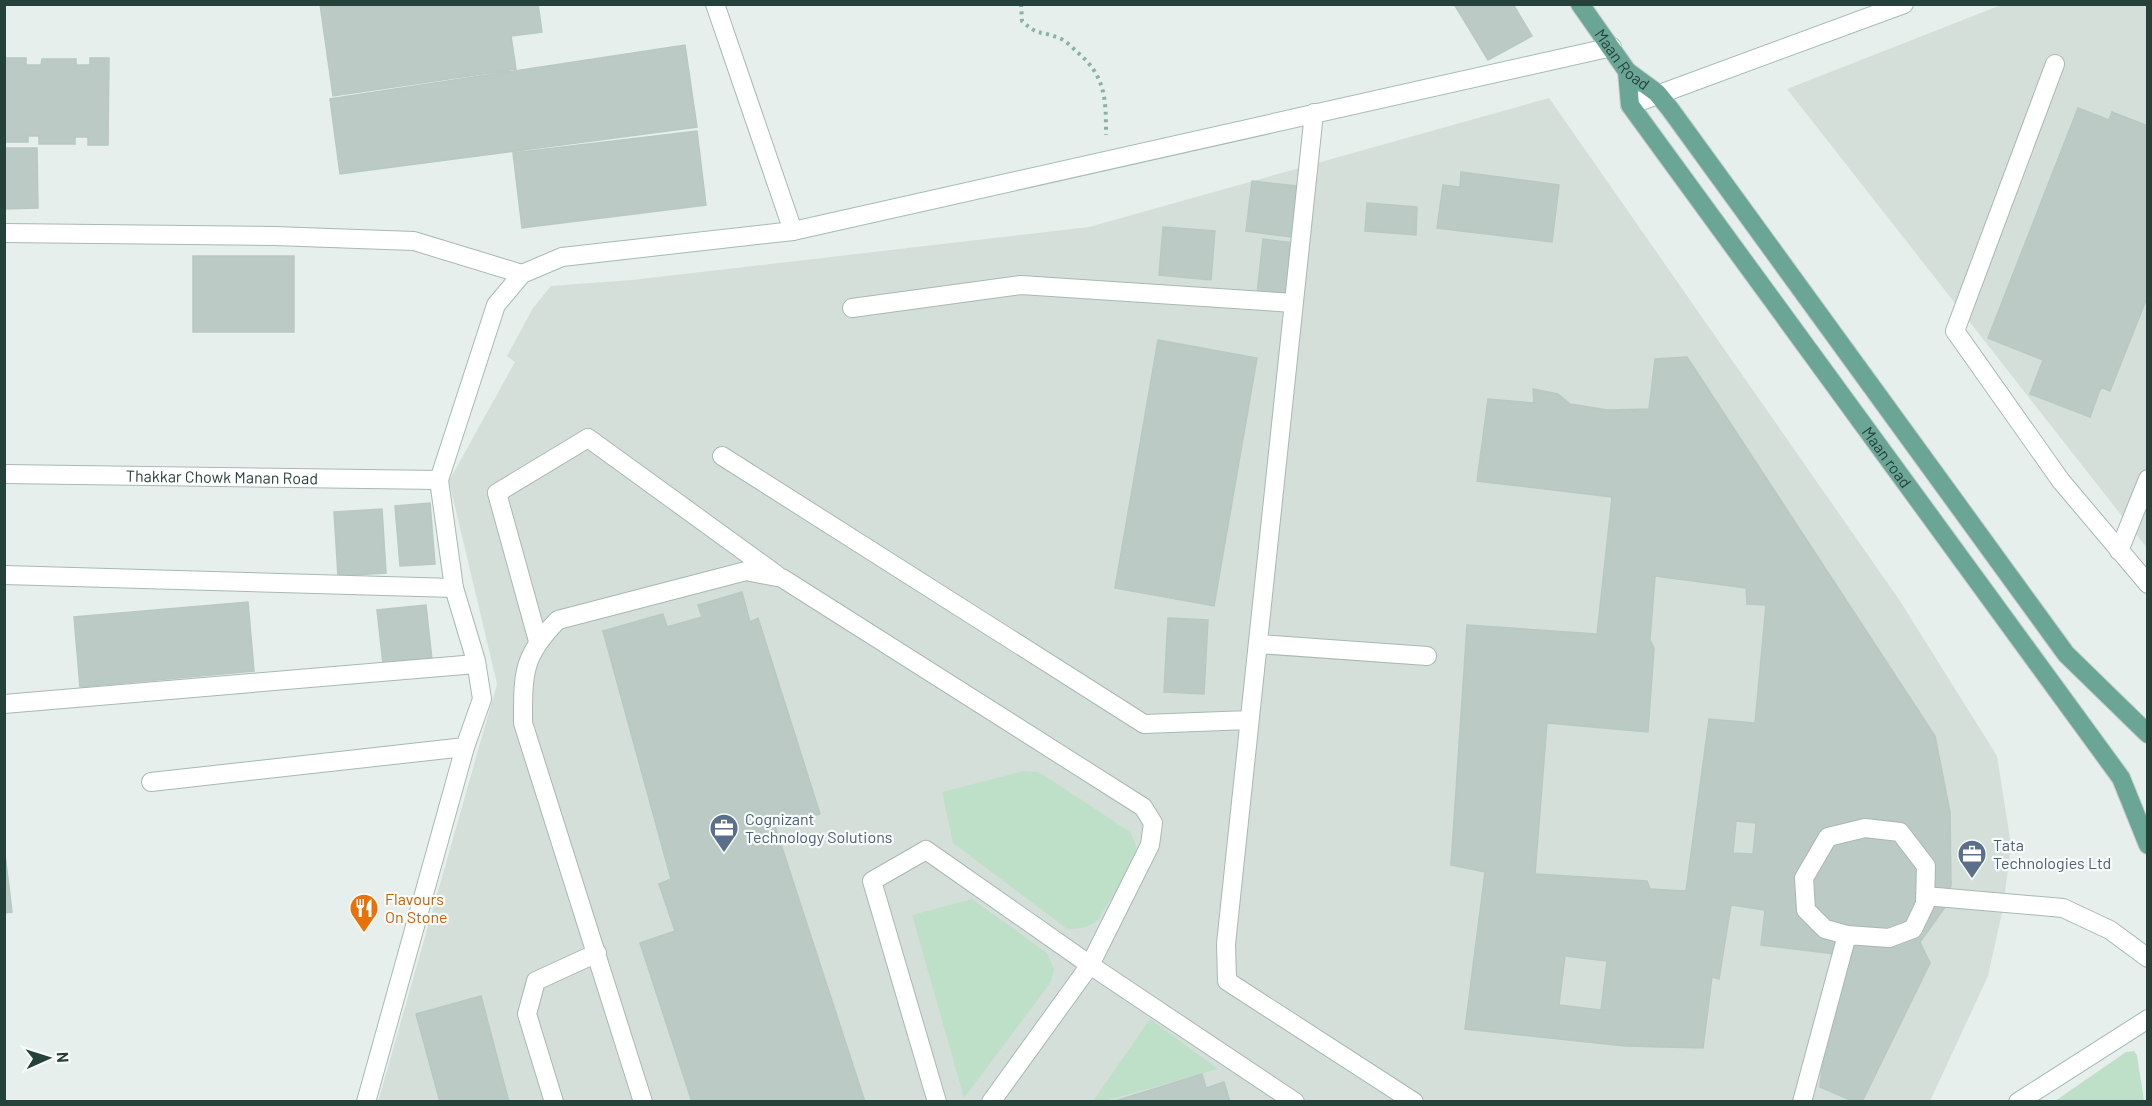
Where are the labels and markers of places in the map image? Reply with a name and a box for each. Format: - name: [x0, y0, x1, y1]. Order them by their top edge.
- place label: Cognizant Technology Solutions: [745, 809, 893, 846]
- office icon: Cognizant Technology Solutions: [708, 812, 740, 854]
- place label: Tata Technologies Ltd: [1993, 835, 2111, 872]
- office icon: Tata Technologies Ltd: [1956, 838, 1988, 880]
- place label: Flavours On Stone: [385, 889, 447, 926]
- restaurant icon: Flavours On Stone: [348, 892, 380, 934]

